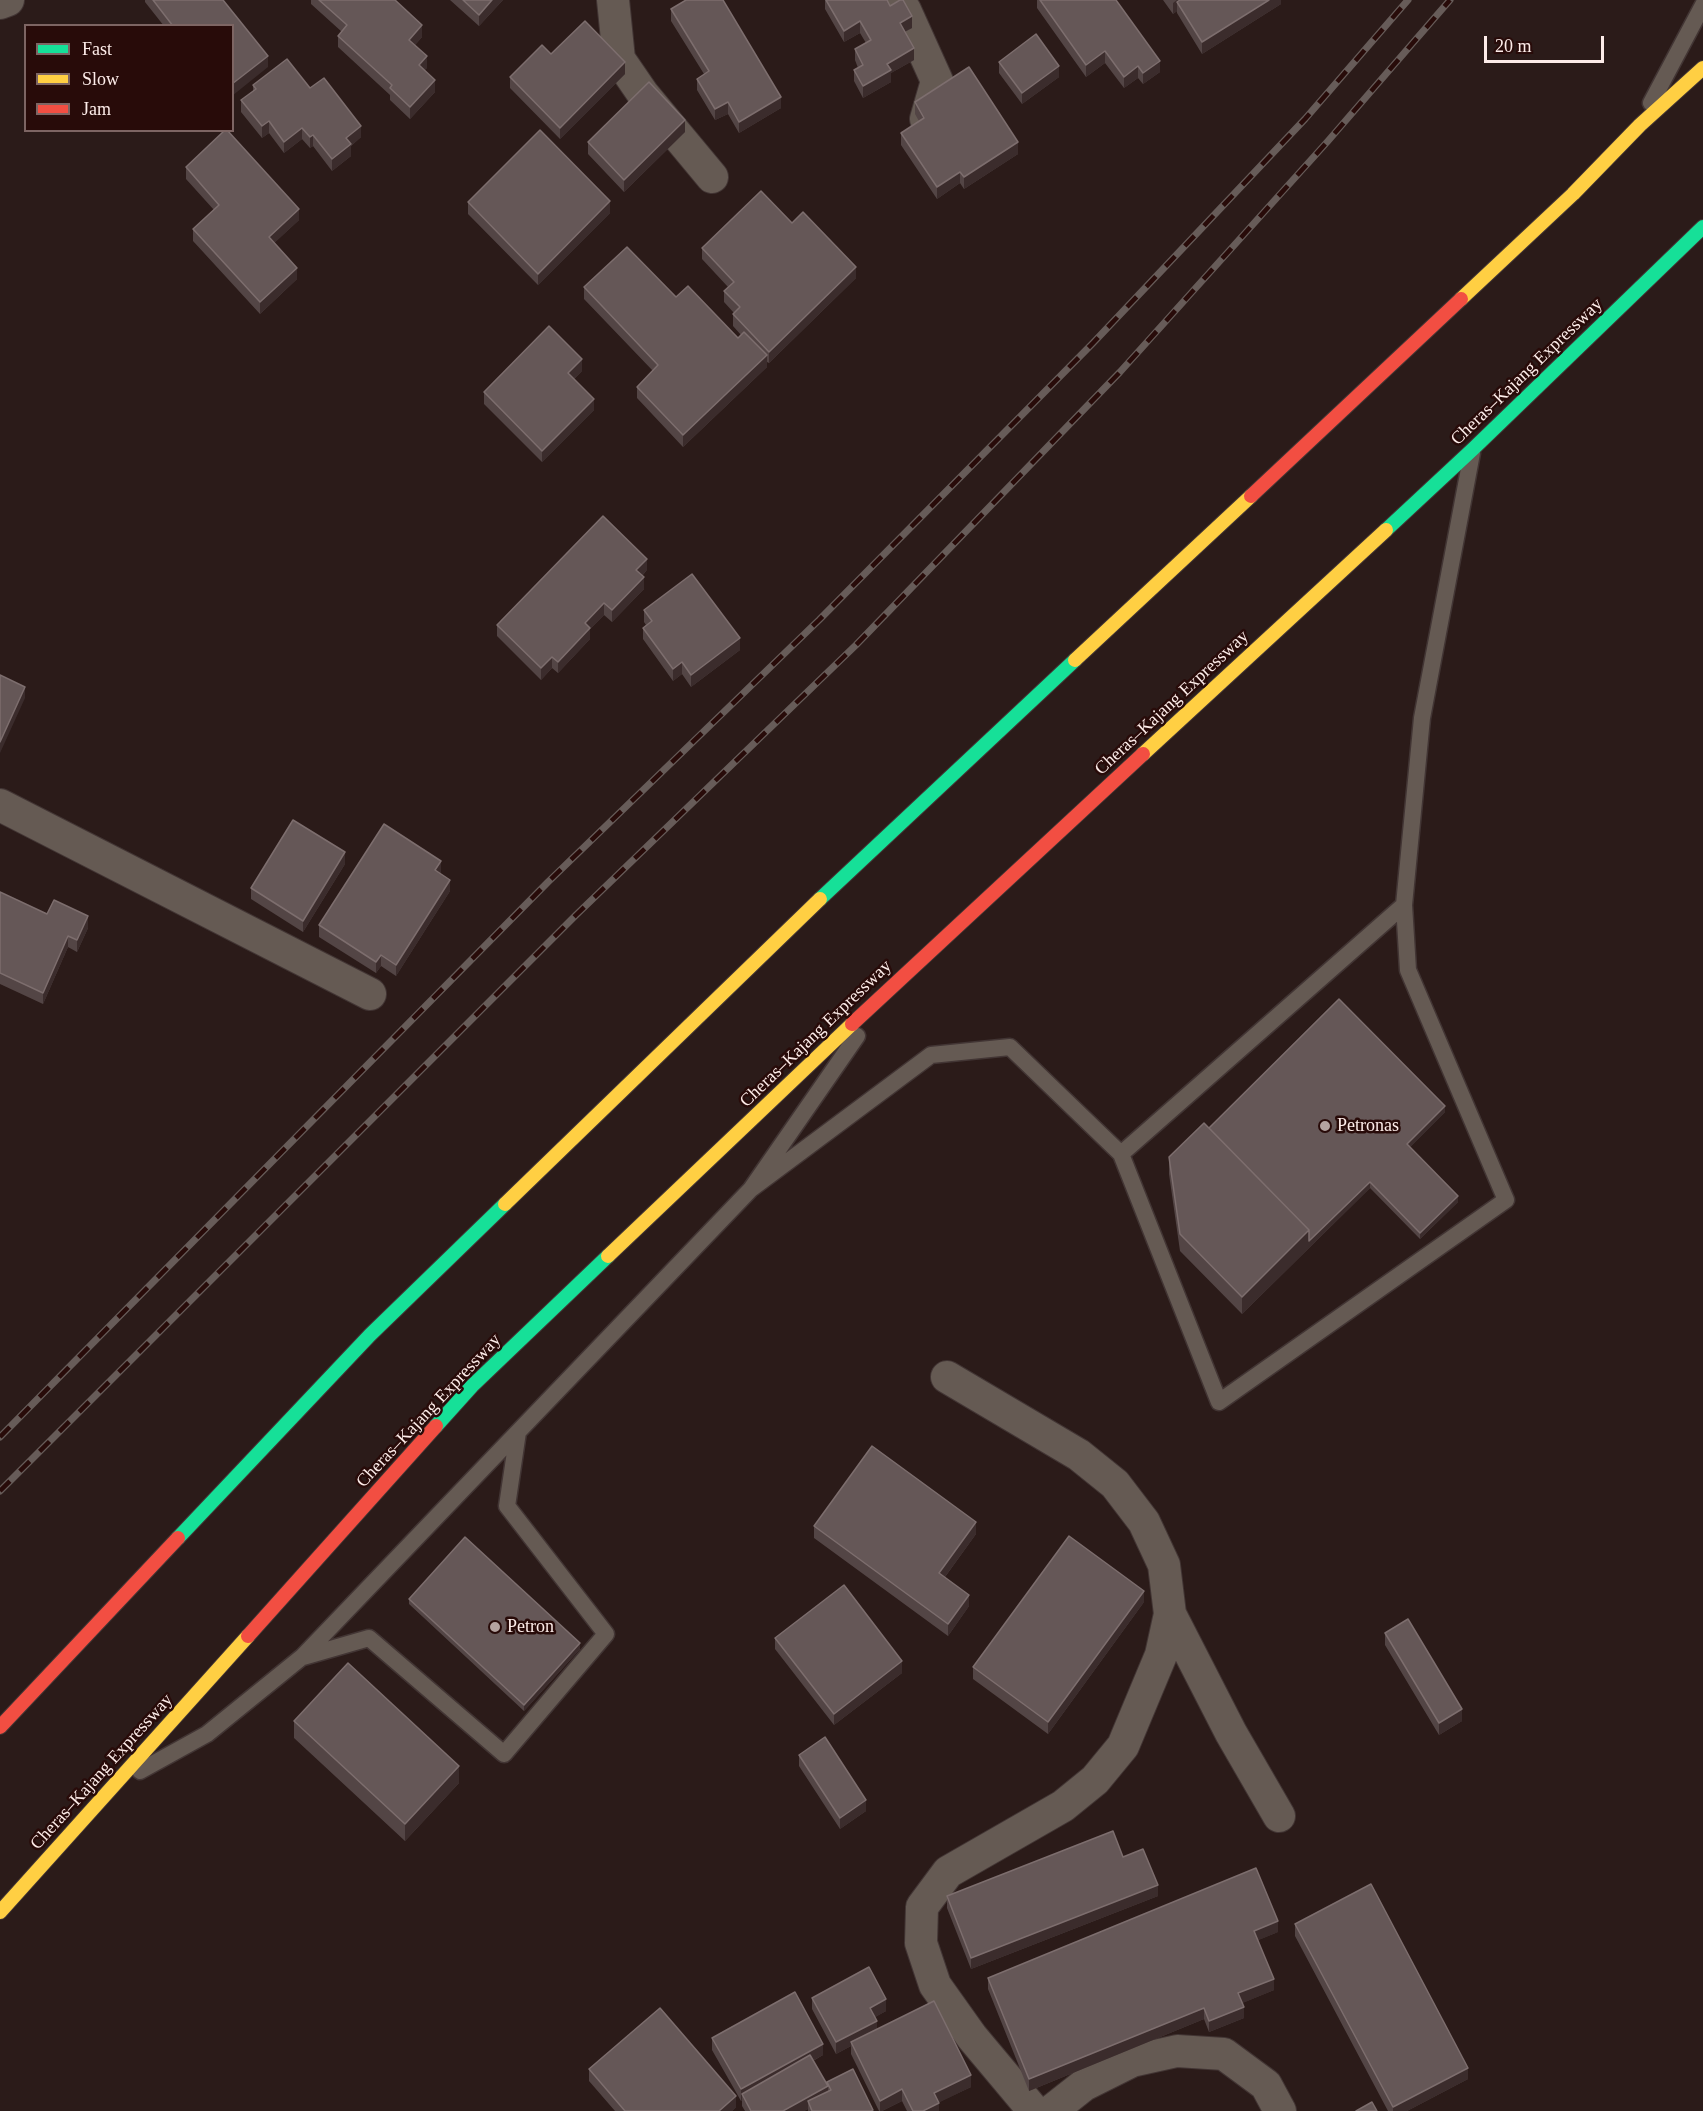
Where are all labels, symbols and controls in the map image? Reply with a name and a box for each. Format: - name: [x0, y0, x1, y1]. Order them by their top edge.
- legend: [24, 24, 234, 132]
- scale bar: [1487, 24, 1607, 62]
- text: 20 m: [1495, 36, 1532, 56]
- text: Fast: [82, 39, 112, 59]
- text: Slow: [82, 69, 119, 89]
- text: Jam: [82, 99, 111, 119]
- street label: Cheras–Kajang Expressway: [1447, 294, 1607, 450]
- street label: Cheras–Kajang Expressway: [1091, 626, 1253, 780]
- street label: Cheras–Kajang Expressway: [736, 956, 896, 1112]
- place label: Petronas: [1337, 1115, 1399, 1137]
- marker: Petronas: [1318, 1119, 1332, 1133]
- street label: Cheras–Kajang Expressway: [352, 1330, 506, 1492]
- place label: Petron: [507, 1616, 554, 1638]
- marker: Petron: [488, 1620, 502, 1634]
- street label: Cheras–Kajang Expressway: [26, 1690, 178, 1854]

